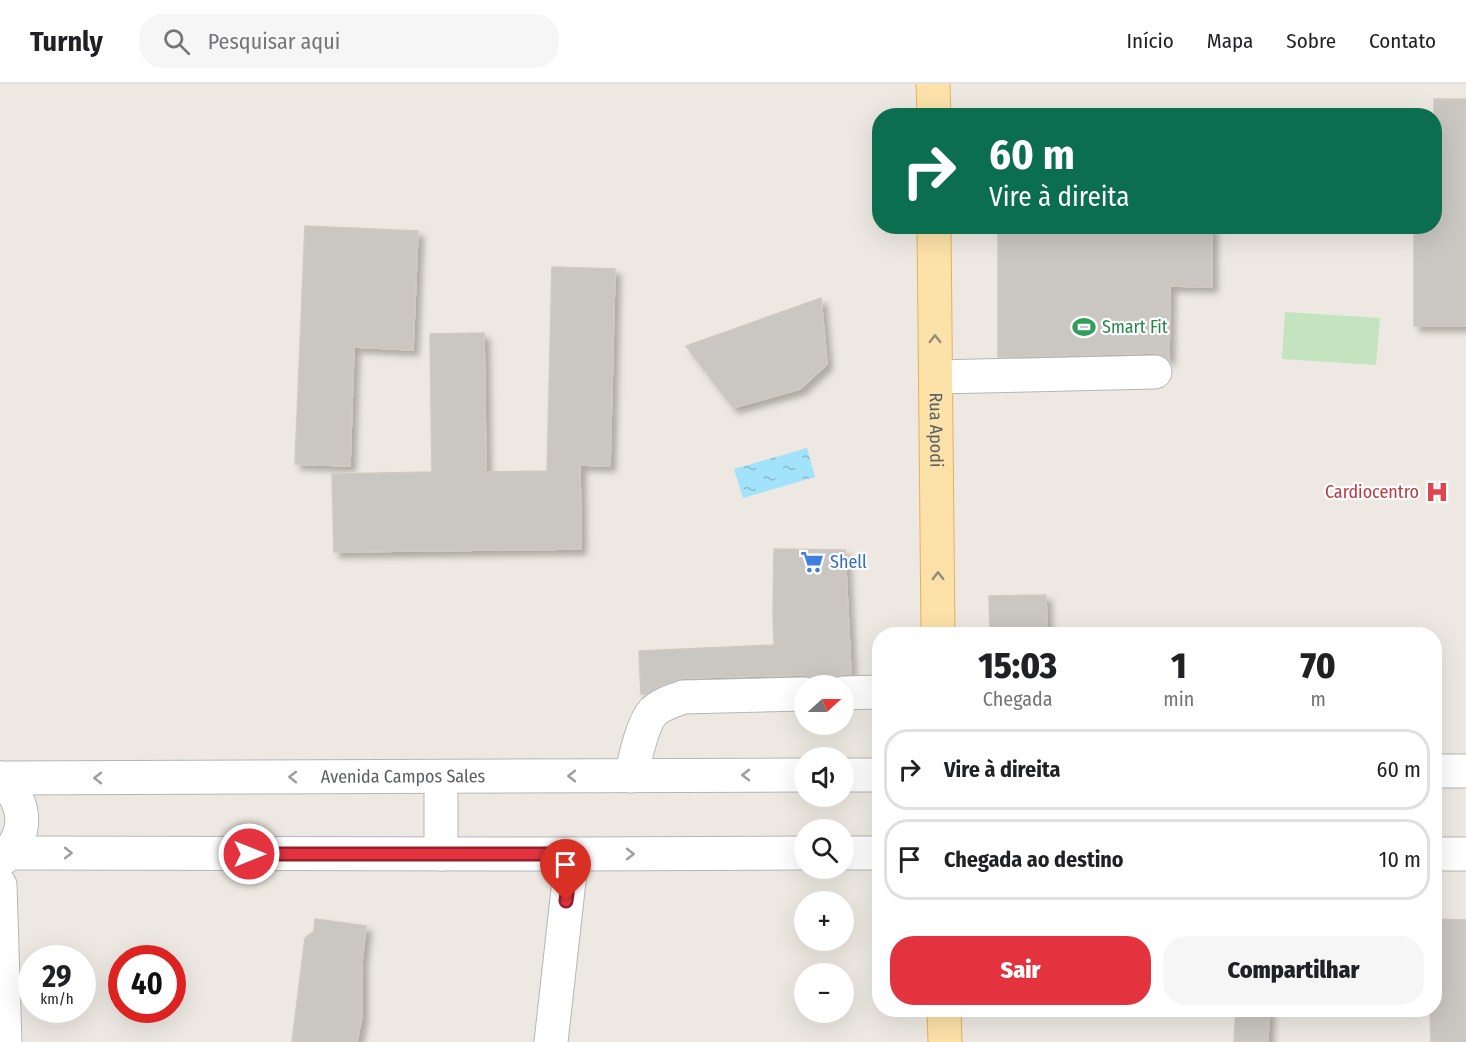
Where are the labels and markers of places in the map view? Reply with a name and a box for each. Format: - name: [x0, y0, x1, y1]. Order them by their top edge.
- sports icon: Smart Fit: [1071, 314, 1097, 340]
- place label: Smart Fit: [1102, 316, 1168, 338]
- hospital icon: Cardiocentro: [1424, 479, 1450, 505]
- place label: Cardiocentro: [1325, 481, 1419, 503]
- supermarket icon: Shell: [799, 549, 825, 575]
- place label: Shell: [830, 551, 867, 573]
- pin: [540, 839, 591, 901]

